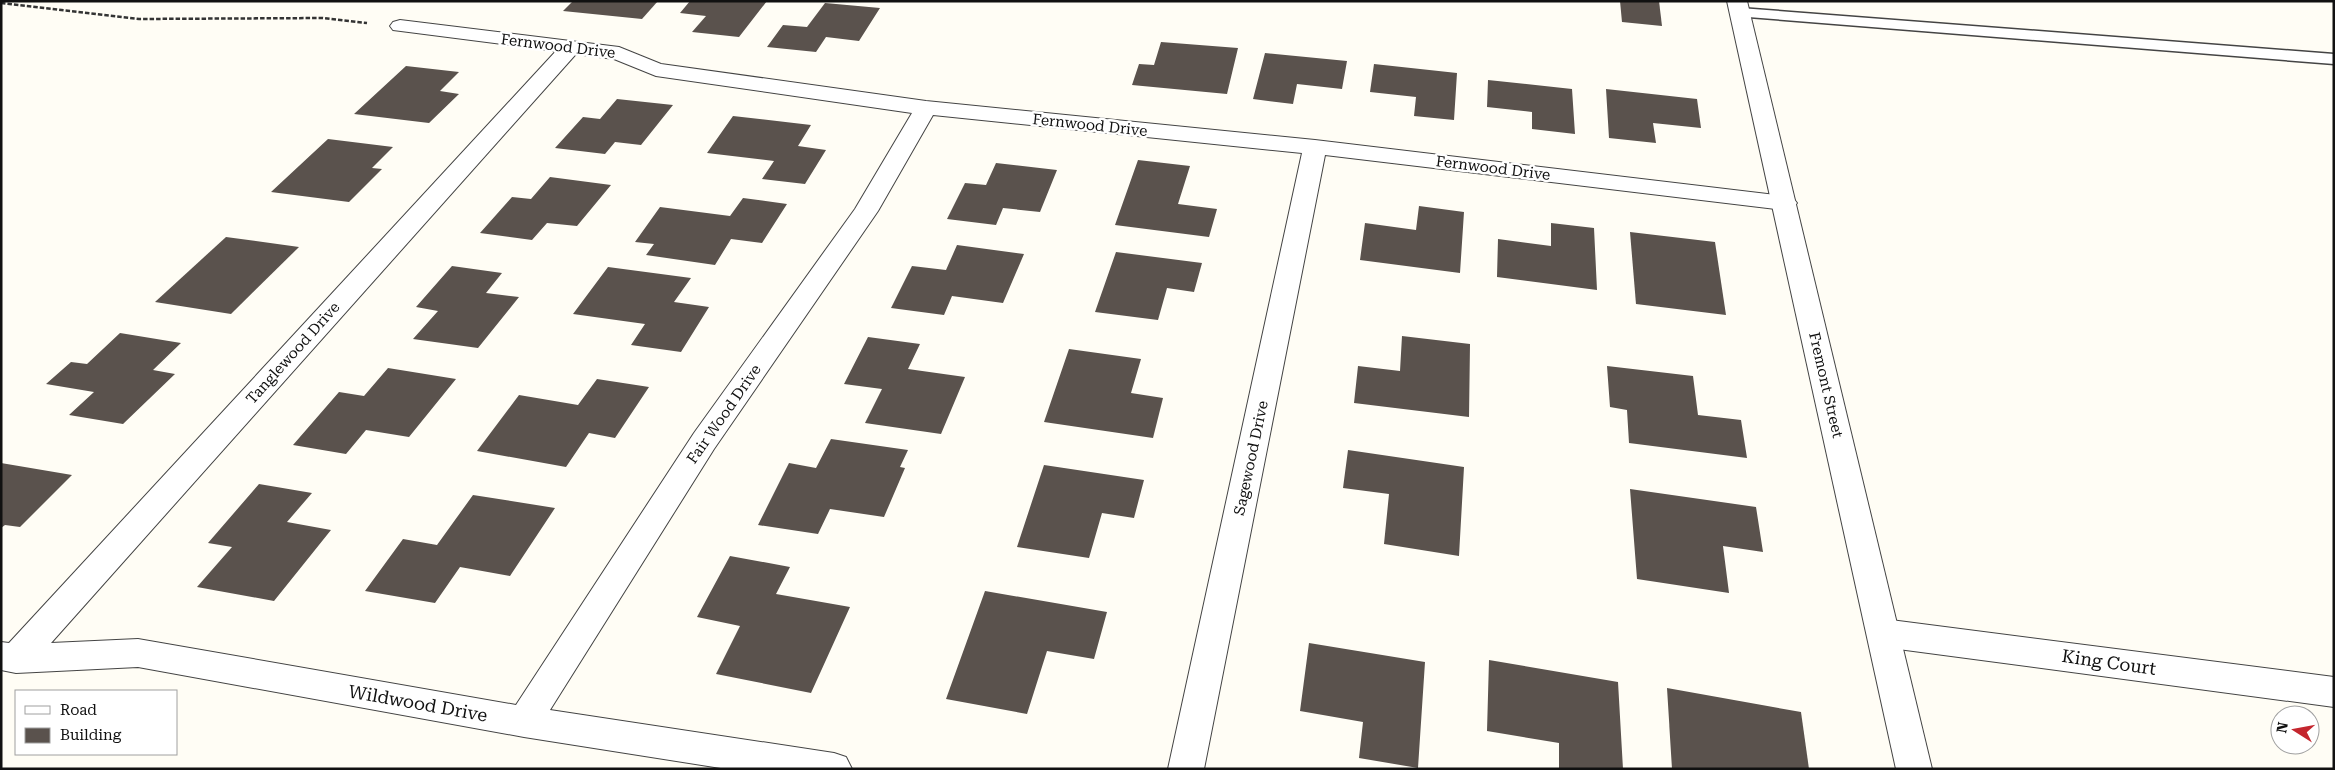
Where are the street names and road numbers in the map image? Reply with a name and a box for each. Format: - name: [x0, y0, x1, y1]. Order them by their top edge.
- street label: Fernwood Drive: [500, 30, 616, 62]
- street label: Fernwood Drive: [1032, 110, 1148, 140]
- street label: Fernwood Drive: [1435, 152, 1551, 184]
- street label: Tanglewood Drive: [242, 298, 344, 408]
- street label: Fremont Street: [1805, 330, 1847, 440]
- street label: Fair Wood Drive: [683, 361, 765, 467]
- street label: Sagewood Drive: [1230, 399, 1272, 517]
- street label: King Court: [2061, 645, 2158, 679]
- street label: Wildwood Drive: [347, 680, 489, 726]

